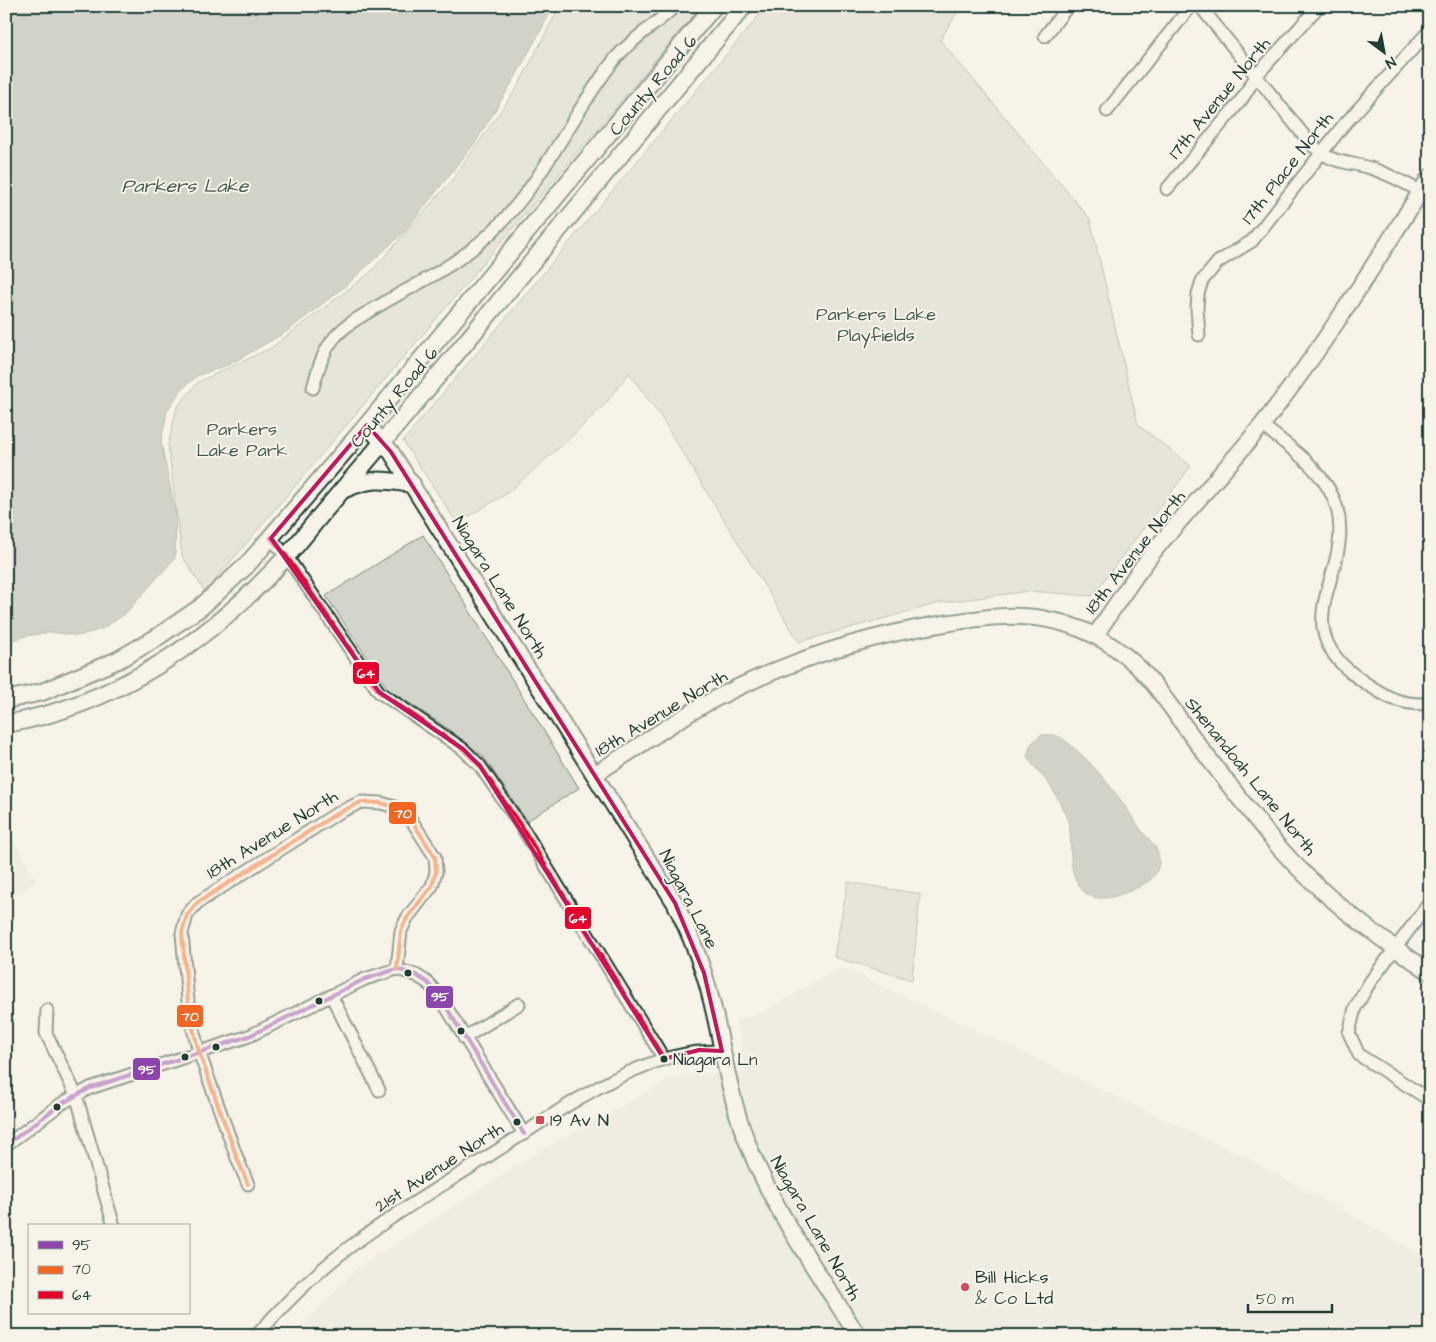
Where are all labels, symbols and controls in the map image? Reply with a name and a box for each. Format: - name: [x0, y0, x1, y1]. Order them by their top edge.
- north arrow: [1358, 28, 1408, 78]
- street label: County Road 6: [604, 29, 704, 142]
- street label: 17th Avenue North: [1162, 32, 1276, 164]
- text: N: [1381, 51, 1399, 73]
- street label: 17th Place North: [1236, 107, 1339, 230]
- water label: Parkers Lake: [122, 173, 250, 200]
- park label: Parkers Lake Playfields: [816, 302, 936, 349]
- street label: County Road 6: [345, 341, 445, 454]
- park label: Parkers Lake Park: [196, 417, 288, 463]
- street label: 18th Avenue North: [1079, 485, 1192, 619]
- street label: Niagara Lane North: [445, 512, 553, 664]
- line badge: 64: [352, 661, 380, 685]
- text: 64: [357, 664, 376, 684]
- street label: 18th Avenue North: [590, 664, 732, 763]
- street label: Shenandoah Lane North: [1179, 692, 1322, 861]
- street label: 18th Avenue North: [202, 784, 343, 885]
- line badge: 70: [388, 801, 417, 825]
- text: 70: [393, 804, 412, 824]
- street label: Niagara Lane: [652, 845, 724, 954]
- line badge: 64: [564, 906, 592, 930]
- text: 64: [569, 909, 588, 929]
- unlabelled marker: [403, 968, 413, 978]
- line badge: 95: [425, 985, 454, 1009]
- text: 95: [431, 987, 450, 1007]
- unlabelled marker: [314, 996, 324, 1006]
- line badge: 70: [176, 1004, 204, 1028]
- text: 70: [180, 1007, 199, 1027]
- unlabelled marker: [456, 1026, 466, 1036]
- unlabelled marker: [211, 1042, 221, 1052]
- place label: Niagara Ln: [673, 1048, 758, 1073]
- unlabelled marker: [180, 1052, 190, 1062]
- marker: Niagara Ln: [659, 1054, 669, 1064]
- line badge: 95: [132, 1057, 161, 1081]
- text: 95: [138, 1060, 157, 1080]
- unlabelled marker: [52, 1102, 62, 1112]
- place label: 19 Av N: [550, 1108, 609, 1133]
- marker: 19 Av N: [534, 1114, 546, 1126]
- street label: 21st Avenue North: [370, 1116, 509, 1219]
- unlabelled marker: [512, 1117, 522, 1127]
- street label: Niagara Lane North: [763, 1151, 867, 1306]
- legend: [28, 1224, 190, 1314]
- text: 95: [72, 1235, 92, 1256]
- text: 70: [72, 1259, 91, 1280]
- place label: Bill Hicks & Co Ltd: [975, 1265, 1053, 1311]
- marker: Bill Hicks & Co Ltd: [959, 1281, 971, 1293]
- scale bar: [1248, 1282, 1332, 1314]
- text: 64: [72, 1285, 92, 1306]
- text: 50 m: [1256, 1289, 1294, 1310]

